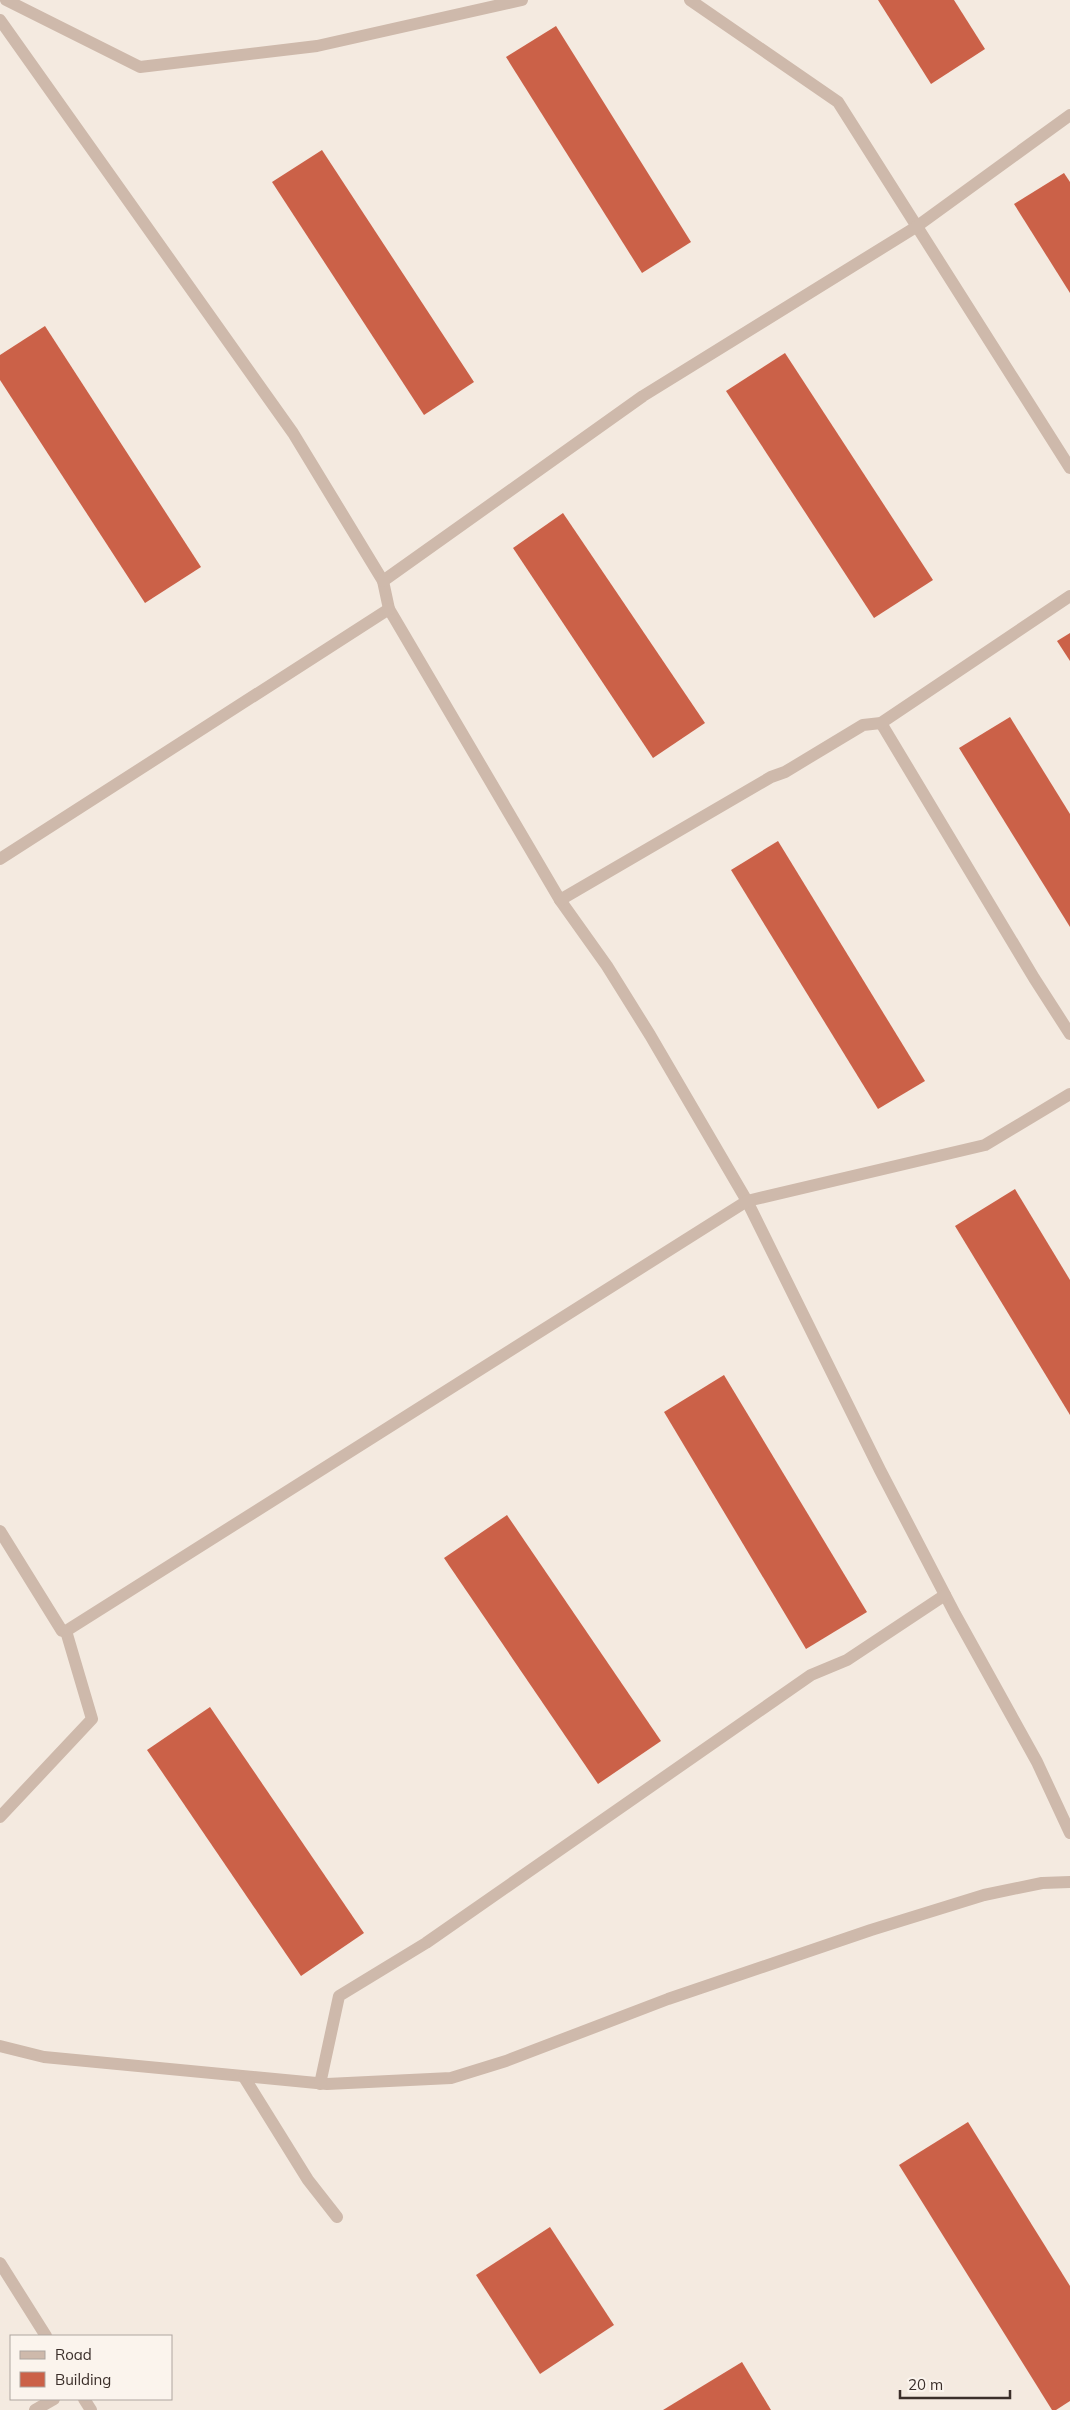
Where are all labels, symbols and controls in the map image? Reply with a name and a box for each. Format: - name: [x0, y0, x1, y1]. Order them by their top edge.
- legend: [10, 2335, 172, 2400]
- text: Road: [55, 2345, 92, 2364]
- scale bar: [900, 2368, 1010, 2400]
- text: Building: [55, 2370, 111, 2389]
- text: 20 m: [908, 2375, 943, 2394]

